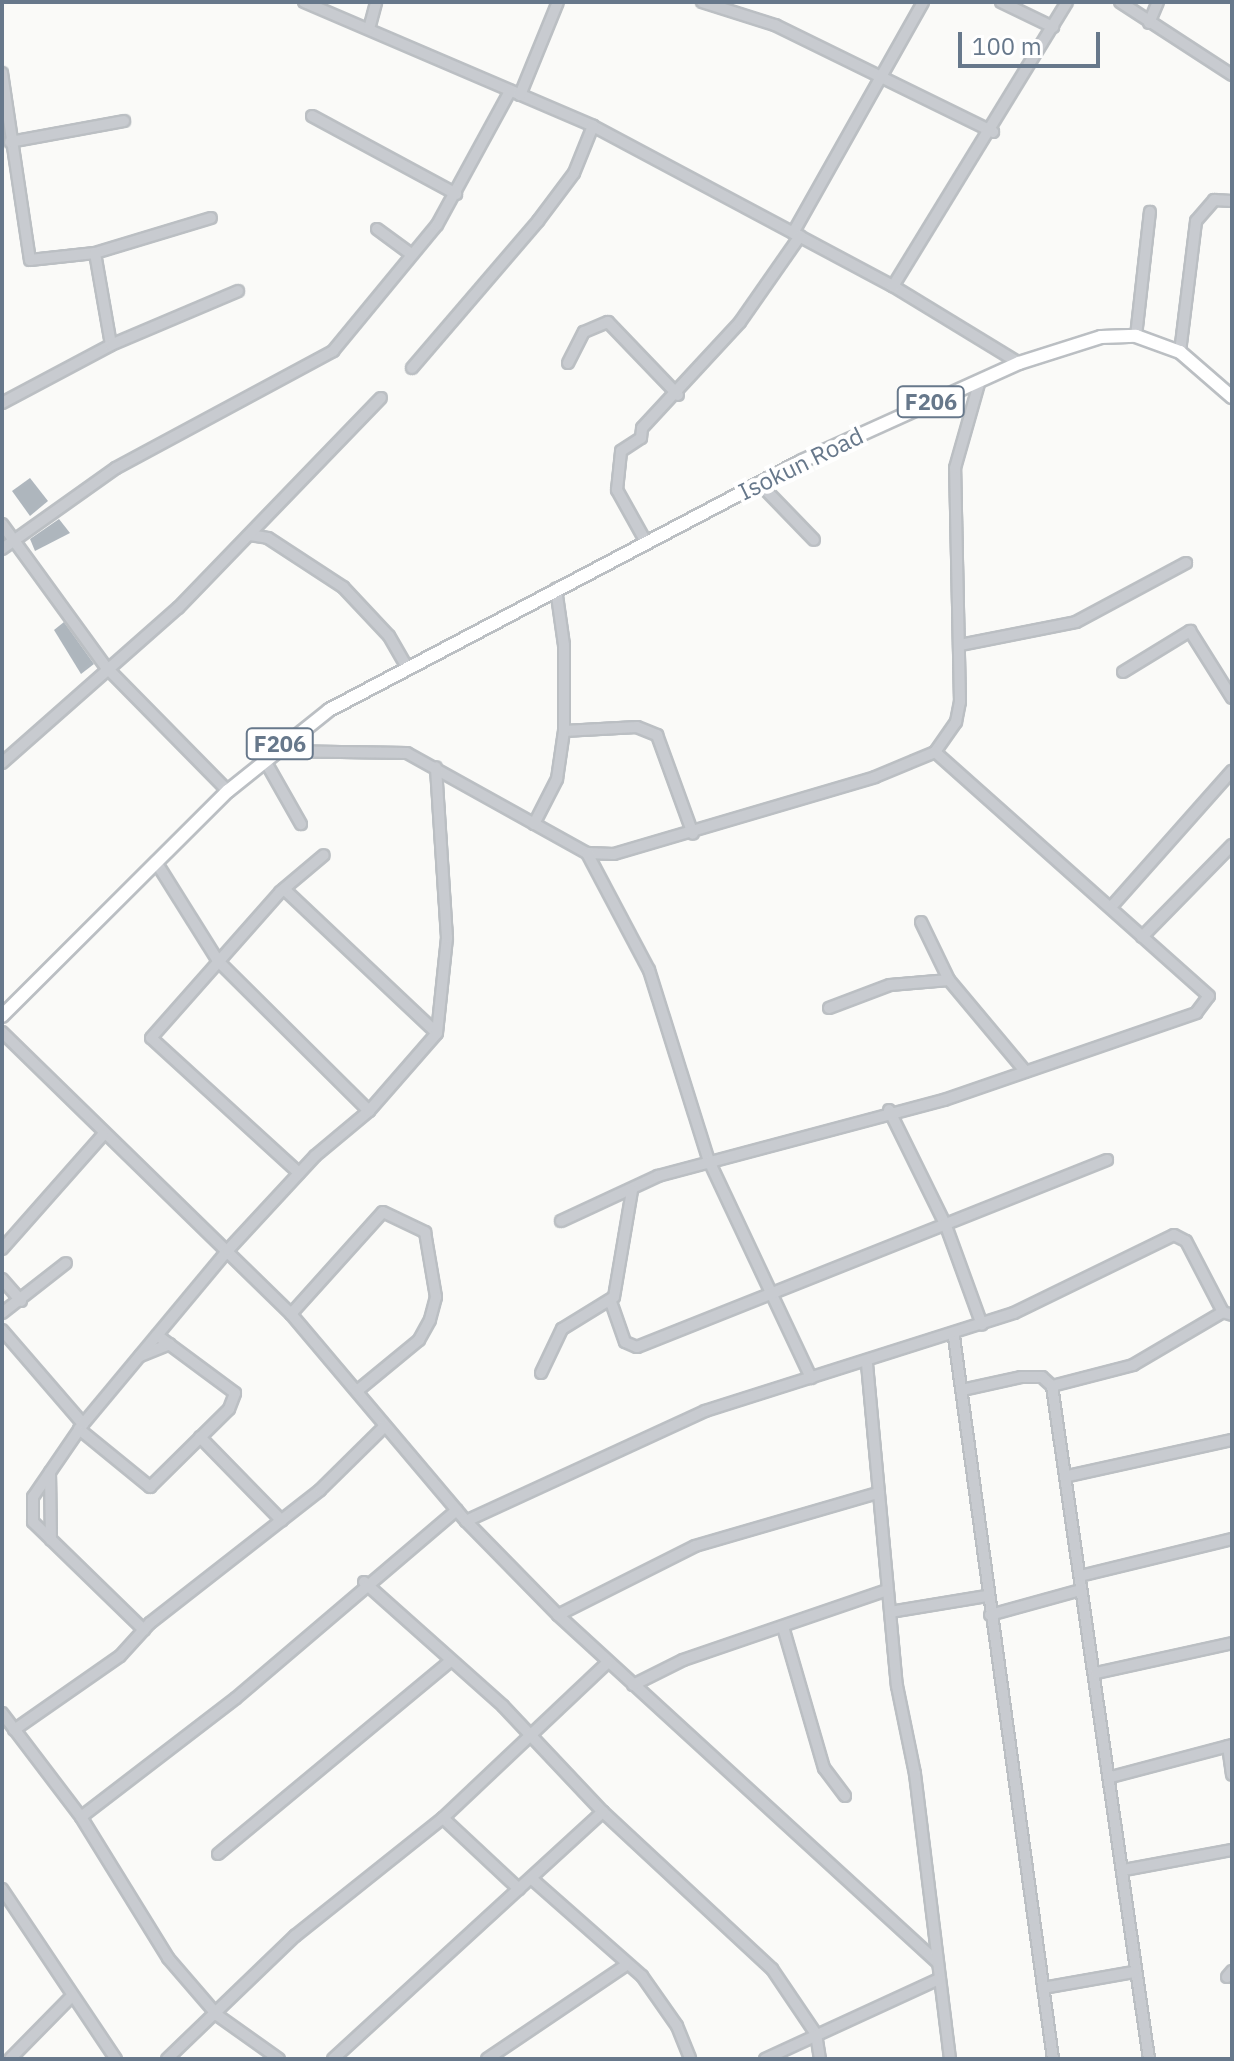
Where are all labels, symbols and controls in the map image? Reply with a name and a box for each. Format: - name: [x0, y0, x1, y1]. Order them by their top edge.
- scale bar: [962, 16, 1104, 66]
- text: 100 m: [972, 30, 1042, 62]
- road number: F206: [895, 384, 967, 420]
- street label: Isokun Road: [734, 421, 868, 507]
- road number: F206: [244, 726, 316, 762]

